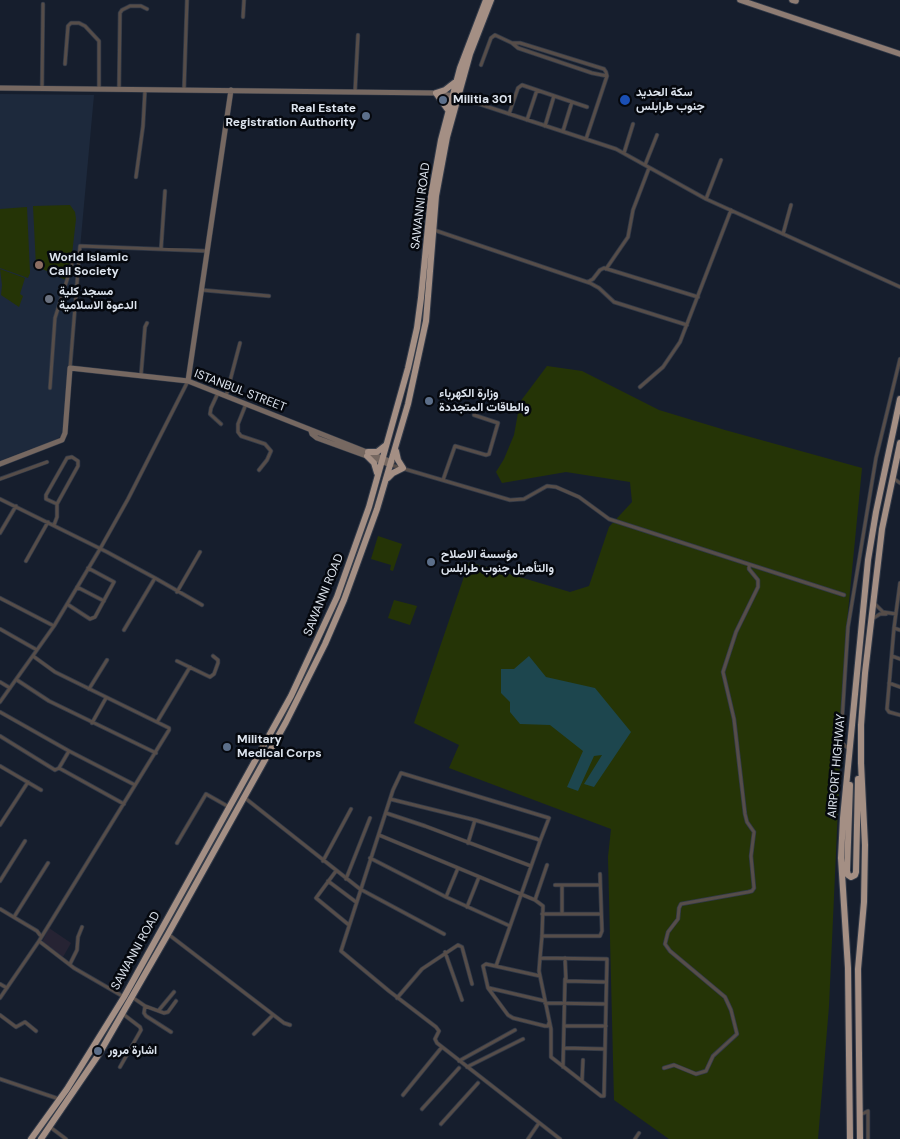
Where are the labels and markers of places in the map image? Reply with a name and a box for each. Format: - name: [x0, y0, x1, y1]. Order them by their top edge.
- place label: سكة الحديد جنوب طرابلس: [636, 86, 705, 114]
- place label: Militia 301: [453, 93, 512, 107]
- marker: سكة الحديد جنوب طرابلس: [618, 93, 632, 107]
- marker: Militia 301: [437, 94, 449, 106]
- place label: Real Estate Registration Authority: [226, 102, 356, 130]
- marker: Real Estate Registration Authority: [360, 110, 372, 122]
- place label: World Islamic Call Society: [49, 251, 128, 279]
- marker: World Islamic Call Society: [33, 259, 45, 271]
- place label: مسجد كلية الدعوة الاسلامية: [59, 285, 137, 313]
- marker: مسجد كلية الدعوة الاسلامية: [43, 293, 55, 305]
- place label: وزارة الكهرباء والطاقات المتجددة: [439, 387, 530, 415]
- marker: وزارة الكهرباء والطاقات المتجددة: [423, 395, 435, 407]
- place label: مؤسسة الاصلاح والتأهيل جنوب طرابلس: [441, 548, 554, 576]
- marker: مؤسسة الاصلاح والتأهيل جنوب طرابلس: [425, 556, 437, 568]
- place label: Military Medical Corps: [237, 733, 322, 761]
- marker: Military Medical Corps: [221, 741, 233, 753]
- place label: اشارة مرور: [108, 1044, 157, 1058]
- marker: اشارة مرور: [92, 1045, 104, 1057]

